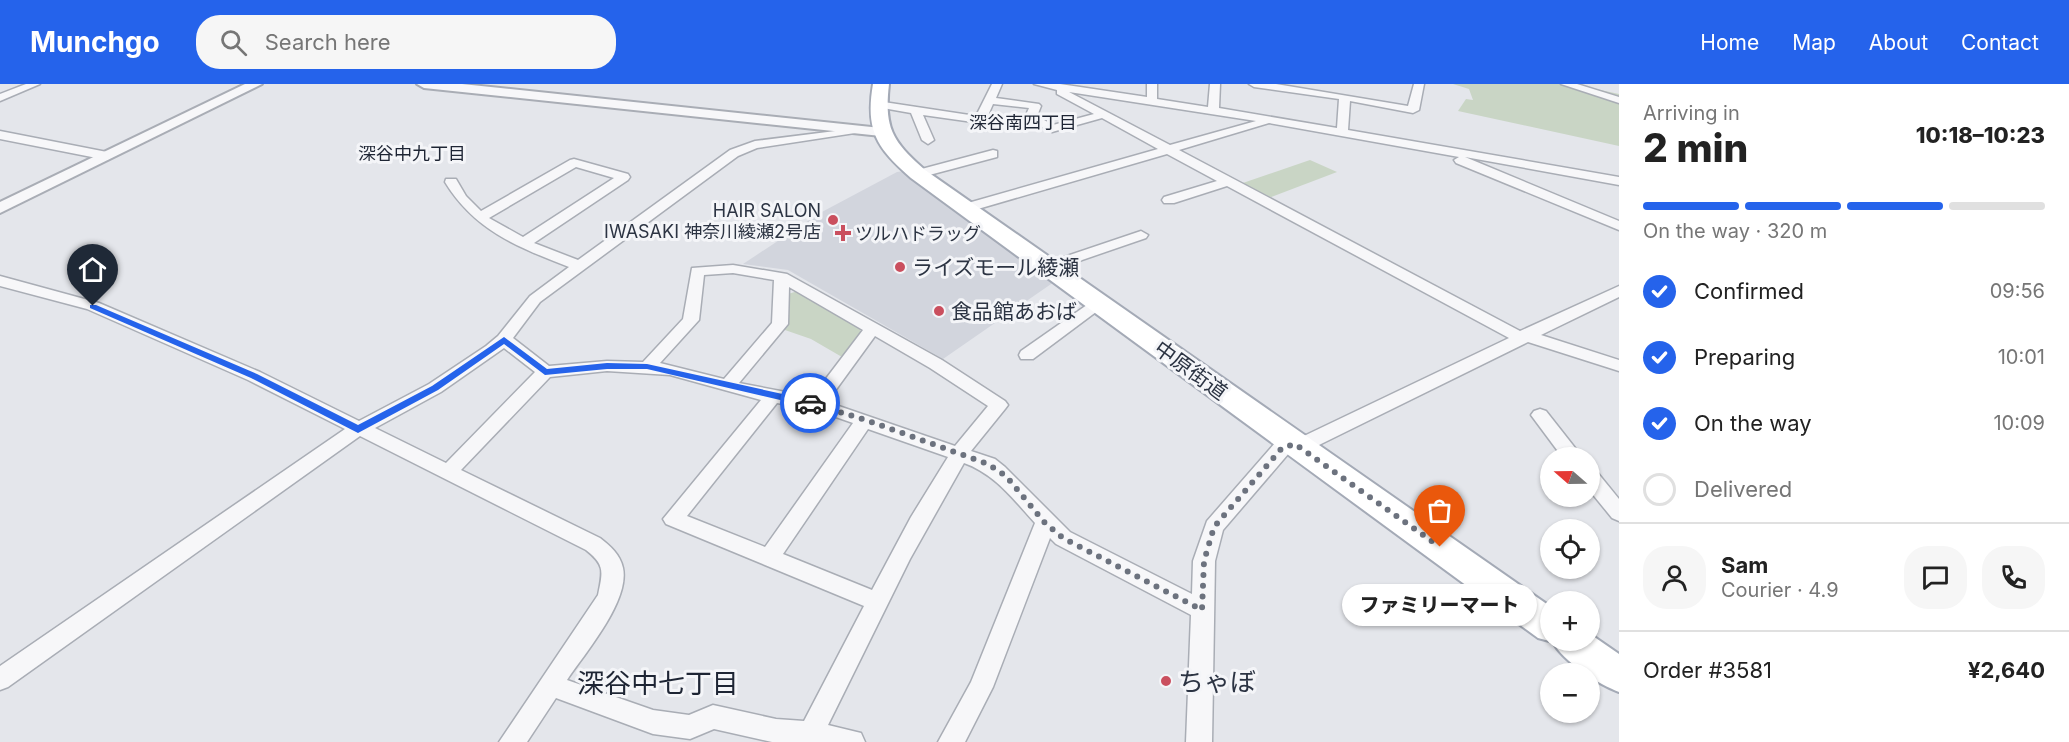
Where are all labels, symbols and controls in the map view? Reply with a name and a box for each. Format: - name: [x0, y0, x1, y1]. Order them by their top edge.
- search box: [196, 15, 616, 69]
- text: Munchgo: [30, 25, 160, 59]
- icon: search: [217, 26, 250, 59]
- text: Search here: [265, 29, 391, 55]
- text: Home: [1700, 30, 1759, 55]
- text: Map: [1792, 30, 1836, 55]
- text: About: [1869, 30, 1928, 55]
- text: Contact: [1961, 30, 2039, 55]
- text: Arriving in: [1643, 101, 1740, 125]
- district label: 深谷南四丁目: [969, 112, 1077, 133]
- text: 10:18–10:23: [1916, 122, 2045, 148]
- text: 2 min: [1643, 124, 1748, 171]
- district label: 深谷中九丁目: [358, 143, 466, 164]
- place label: HAIR SALON IWASAKI 神奈川綾瀬2号店: [604, 200, 821, 242]
- marker: HAIR SALON IWASAKI 神奈川綾瀬2号店: [826, 213, 840, 227]
- text: On the way · 320 m: [1643, 219, 1827, 243]
- place label: ツルハドラッグ: [855, 223, 981, 244]
- marker: ツルハドラッグ: [836, 226, 850, 240]
- pin: [67, 244, 118, 306]
- icon: home: [76, 253, 109, 286]
- place label: ライズモール綾瀬: [912, 255, 1079, 280]
- marker: ライズモール綾瀬: [893, 260, 907, 274]
- icon: check: [1643, 275, 1676, 308]
- text: Confirmed: [1694, 278, 1804, 304]
- text: 09:56: [1990, 279, 2045, 303]
- place label: 食品館あおば: [951, 299, 1077, 324]
- marker: 食品館あおば: [932, 304, 946, 318]
- street label: 中原街道: [1150, 335, 1232, 405]
- icon: check: [1643, 341, 1676, 374]
- text: Preparing: [1694, 344, 1795, 370]
- text: 10:01: [1998, 345, 2045, 369]
- courier: [780, 373, 840, 433]
- icon: car: [794, 387, 827, 420]
- icon: check: [1643, 407, 1676, 440]
- text: On the way: [1694, 410, 1812, 436]
- text: 10:09: [1993, 411, 2045, 435]
- north arrow: [1540, 447, 1600, 507]
- map controls: [1540, 447, 1600, 723]
- text: Delivered: [1694, 476, 1792, 502]
- pin: [1414, 485, 1465, 547]
- icon: bag: [1423, 494, 1456, 527]
- button: locate: [1540, 519, 1600, 579]
- button: person: [1643, 546, 1706, 609]
- button: chat: [1904, 546, 1967, 609]
- button: phone: [1982, 546, 2045, 609]
- text: Sam: [1721, 552, 1768, 578]
- text: Courier · 4.9: [1721, 578, 1839, 602]
- callout: ファミリーマート: [1342, 583, 1538, 625]
- button: +: [1540, 591, 1600, 651]
- text: ファミリーマート: [1360, 593, 1520, 617]
- text: Order #3581: [1643, 657, 1772, 683]
- text: ¥2,640: [1968, 657, 2045, 683]
- button: −: [1540, 663, 1600, 723]
- place label: ちゃぼ: [1178, 666, 1256, 697]
- district label: 深谷中七丁目: [577, 667, 739, 700]
- marker: ちゃぼ: [1159, 674, 1173, 688]

